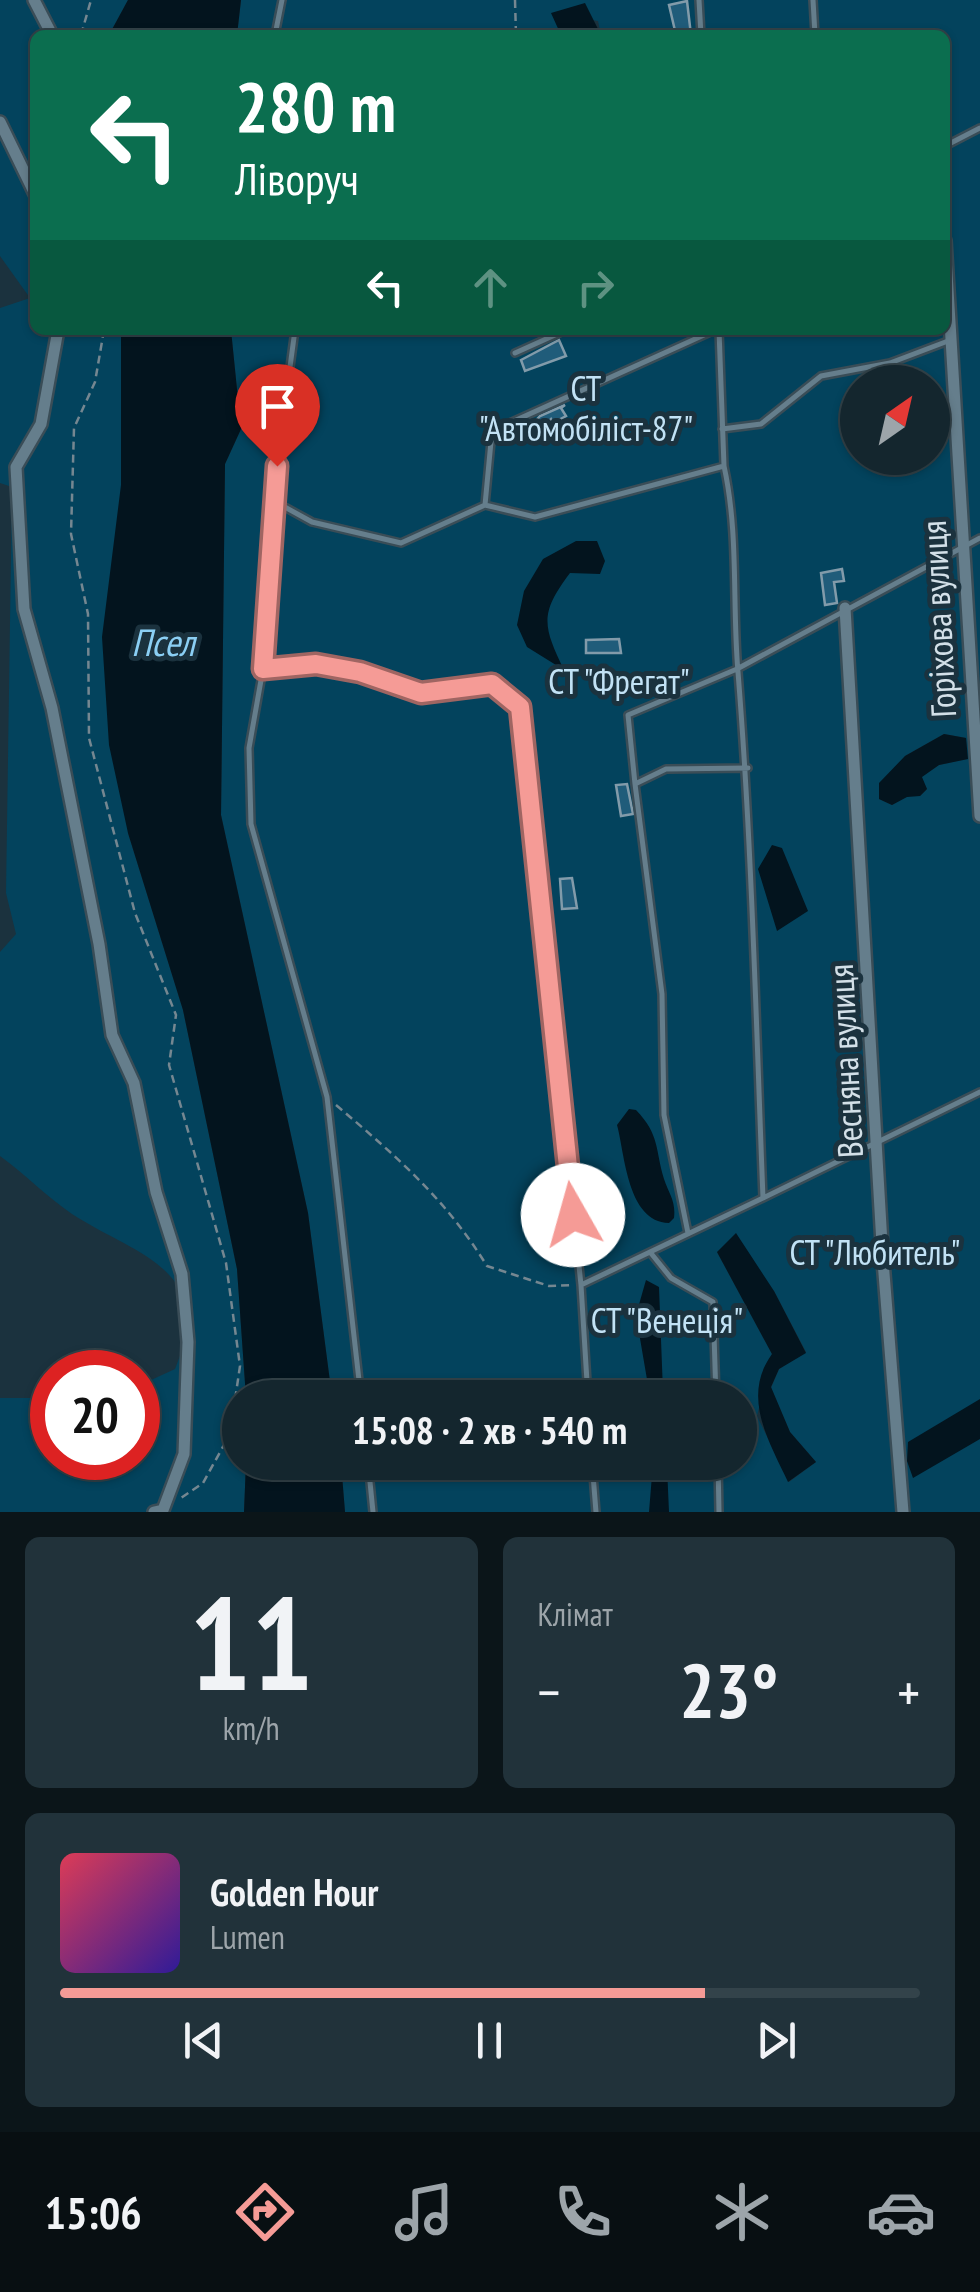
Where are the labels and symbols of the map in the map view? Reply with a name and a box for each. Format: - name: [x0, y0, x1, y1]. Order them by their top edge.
- pin: [235, 364, 320, 467]
- park label: СТ "Автомобiлiст-87": [479, 365, 693, 451]
- north arrow: [840, 365, 950, 475]
- street label: Горіхова вулиця: [910, 519, 966, 719]
- water label: Псел: [131, 617, 197, 666]
- park label: СТ "Фрегат": [548, 658, 690, 704]
- street label: Весняна вулиця: [817, 963, 873, 1159]
- position arrow: [521, 1163, 625, 1267]
- park label: СТ "Любитель": [789, 1229, 961, 1275]
- park label: СТ "Венеція": [591, 1297, 743, 1343]
- speed limit sign: 20: [30, 1350, 160, 1480]

